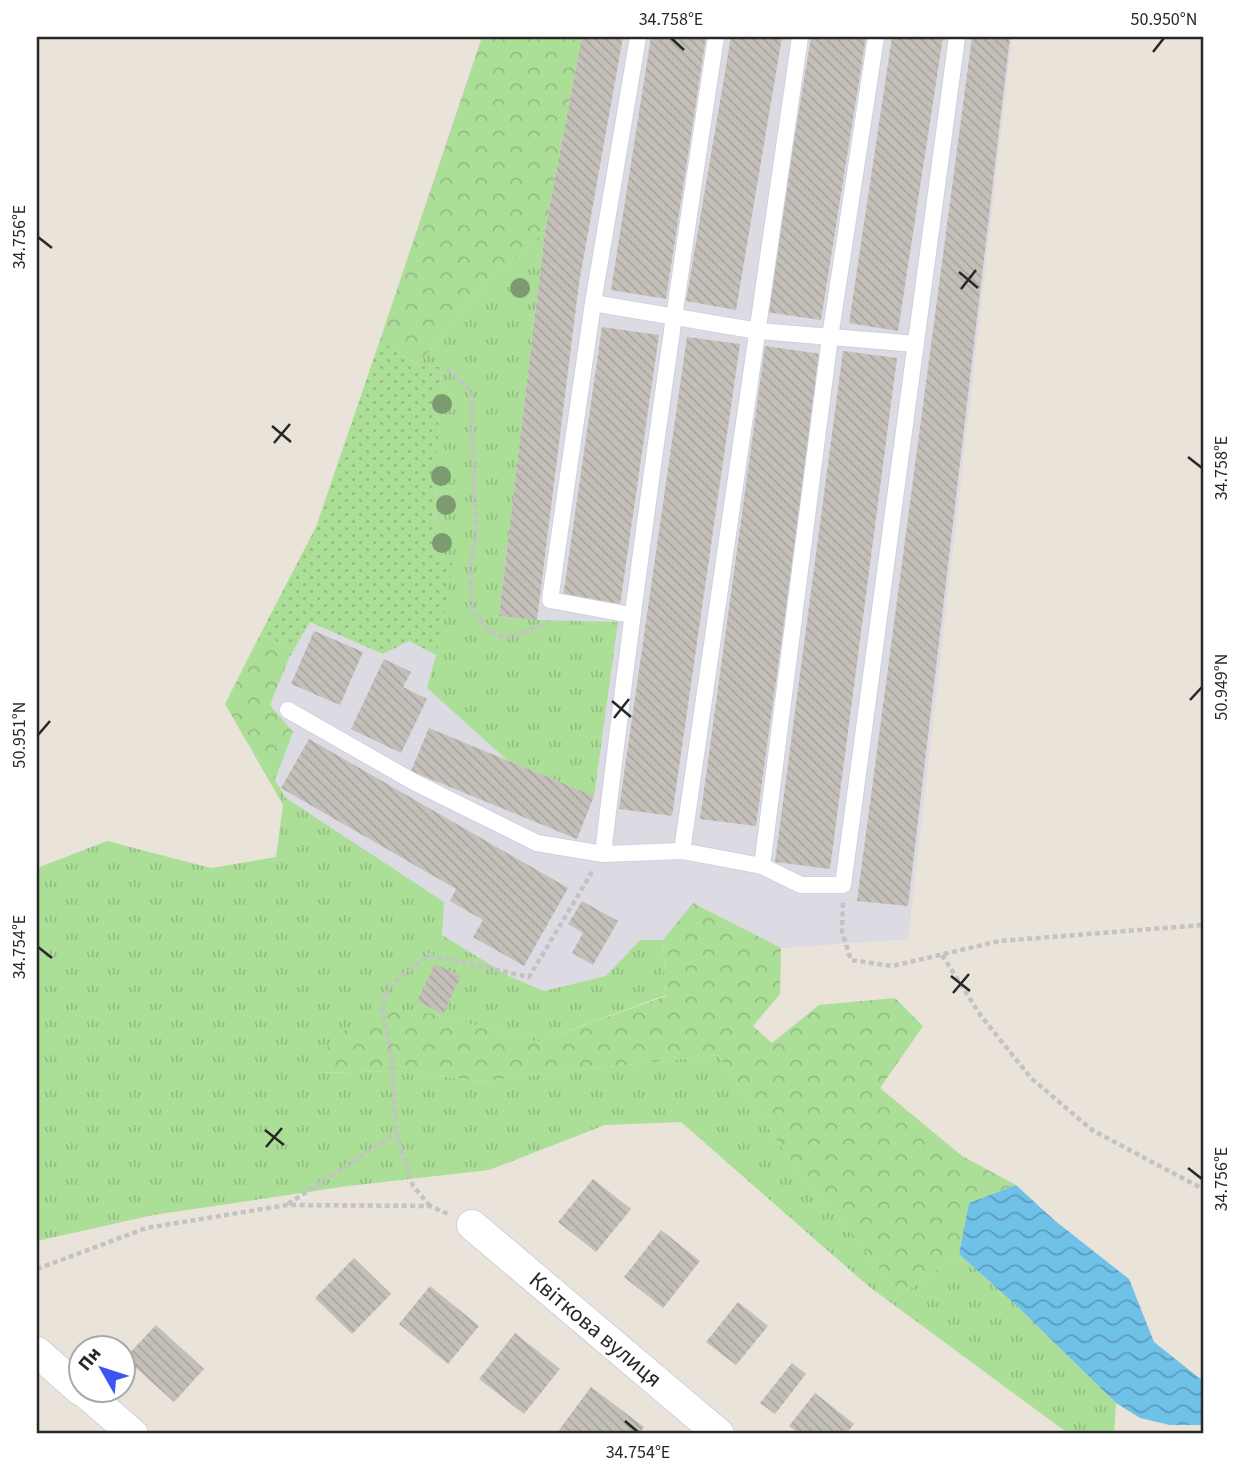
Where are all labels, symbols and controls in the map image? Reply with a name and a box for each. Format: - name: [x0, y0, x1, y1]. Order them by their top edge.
- text: 34.758°E: [639, 7, 703, 32]
- text: 50.950°N: [1131, 7, 1197, 32]
- text: 34.756°E: [7, 205, 32, 269]
- text: 34.758°E: [1209, 436, 1234, 500]
- text: 50.949°N: [1209, 654, 1234, 720]
- text: 50.951°N: [7, 702, 32, 768]
- text: 34.754°E: [7, 915, 32, 979]
- text: 34.756°E: [1209, 1147, 1234, 1211]
- street label: Квіткова вулиця: [522, 1264, 669, 1395]
- north arrow: [66, 1334, 136, 1404]
- text: Пн: [72, 1342, 108, 1377]
- text: 34.754°E: [606, 1440, 670, 1465]

